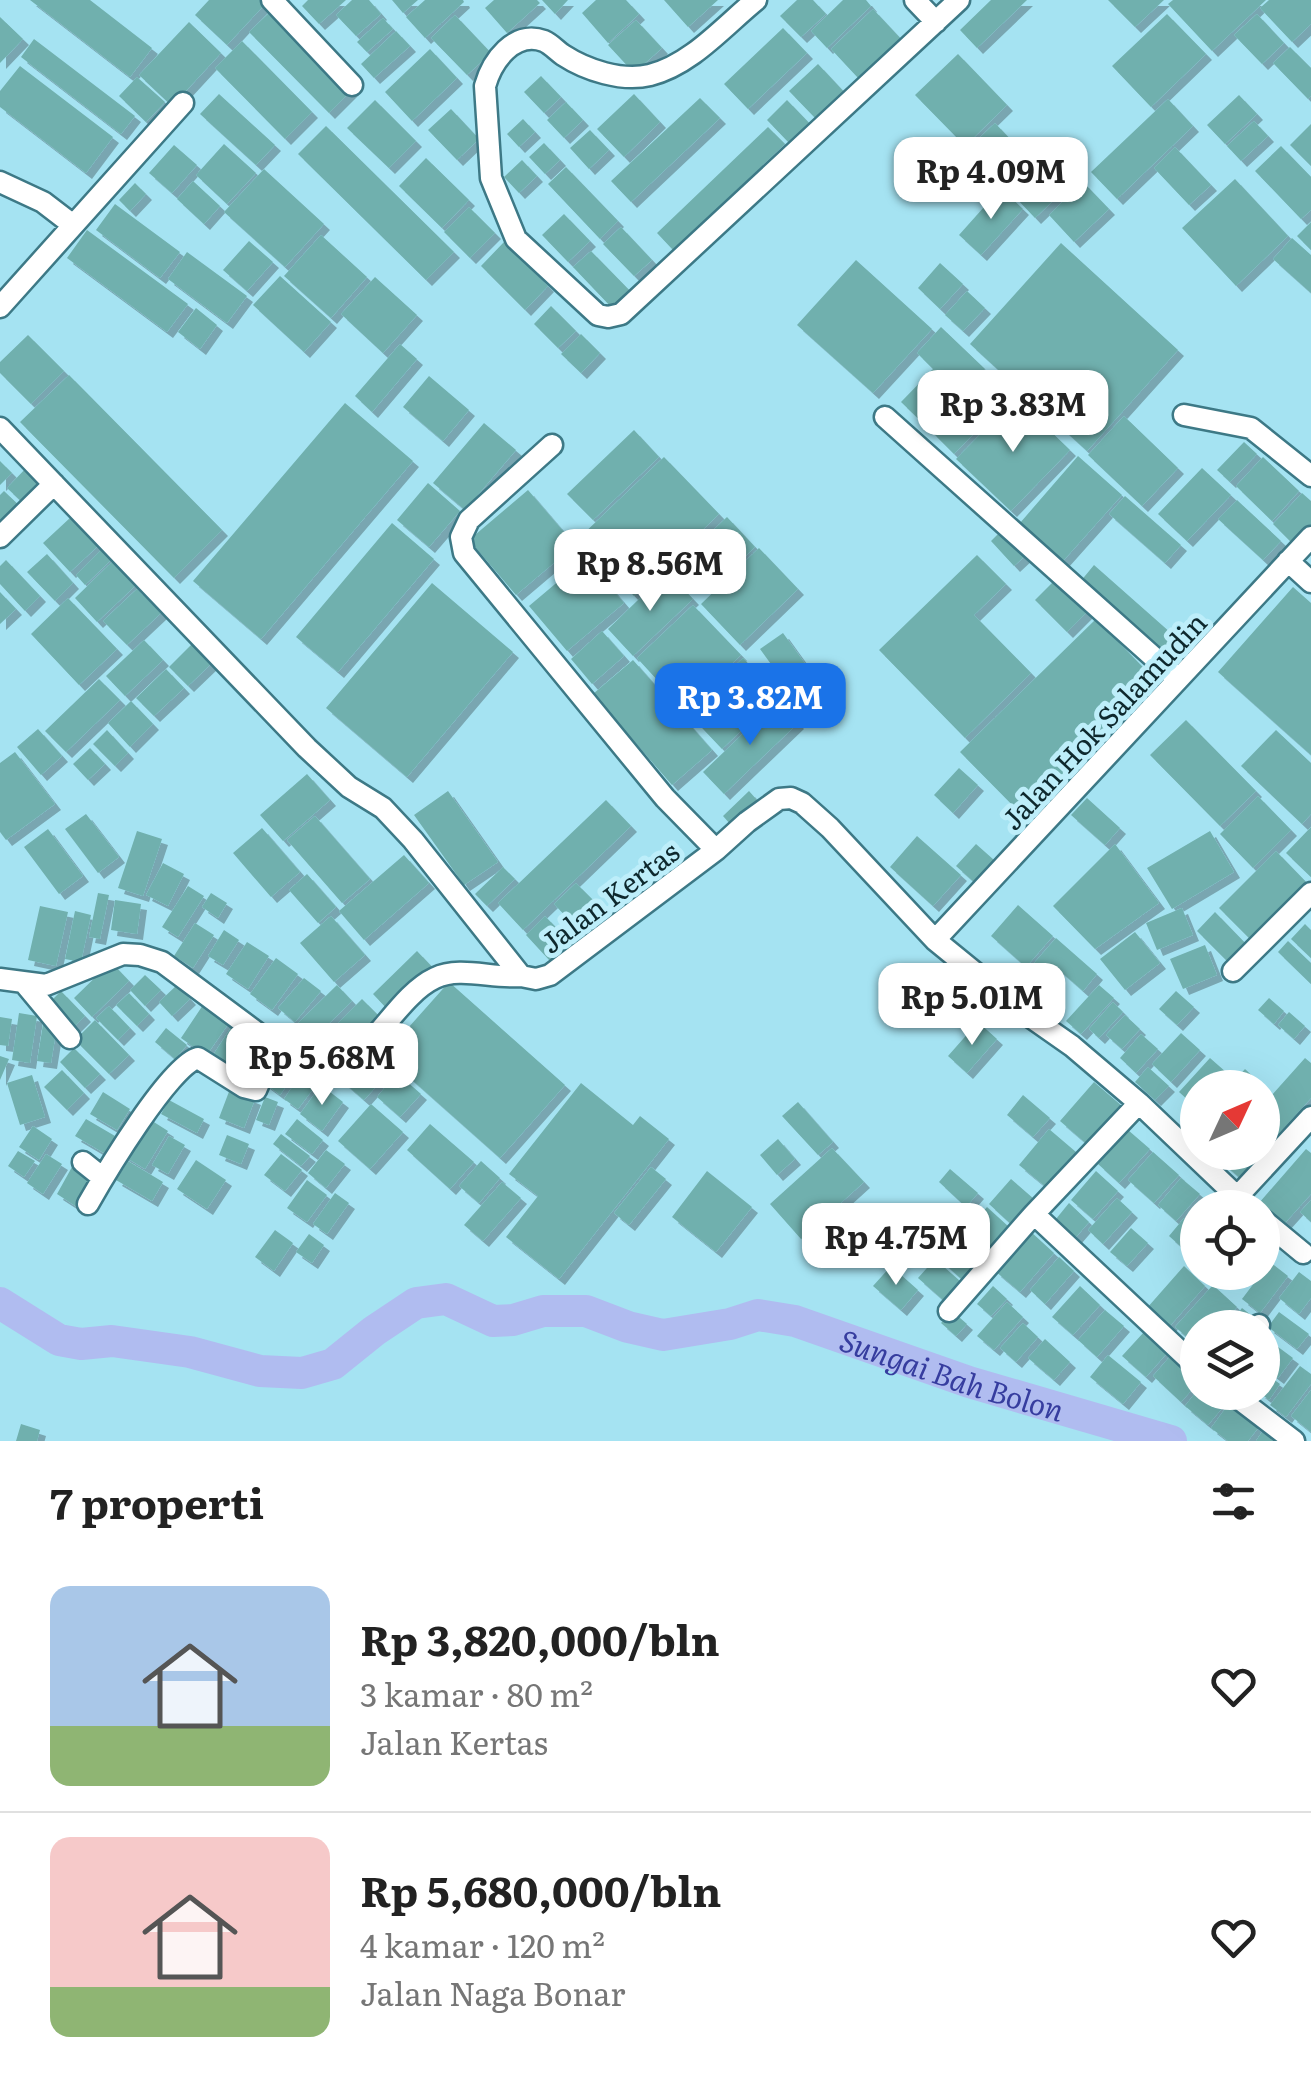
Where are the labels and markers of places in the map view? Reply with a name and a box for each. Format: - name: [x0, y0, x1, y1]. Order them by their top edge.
- pin: Rp 4.09M: [888, 137, 1094, 222]
- pin: Rp 3.83M: [910, 370, 1116, 455]
- pin: Rp 8.56M: [547, 529, 753, 614]
- pin: Rp 3.82M: [647, 663, 853, 748]
- pin: Rp 5.01M: [869, 963, 1075, 1048]
- pin: Rp 5.68M: [219, 1023, 425, 1108]
- pin: Rp 4.75M: [793, 1203, 999, 1288]

